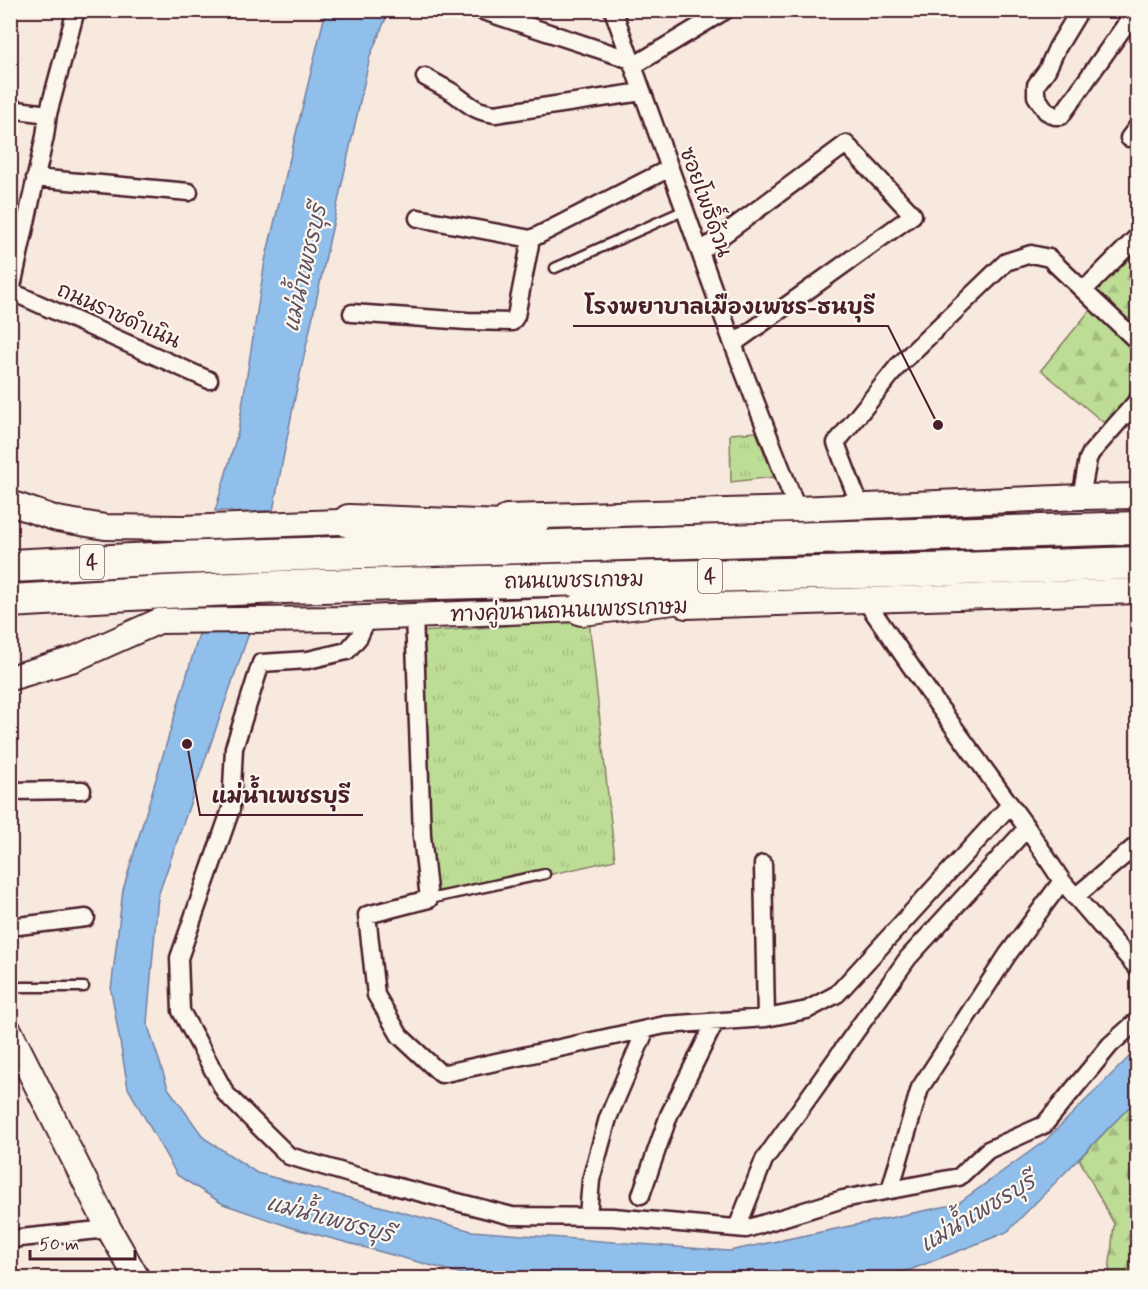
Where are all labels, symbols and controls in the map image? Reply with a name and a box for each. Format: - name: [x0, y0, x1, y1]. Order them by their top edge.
- street label: ซอยโพธิ์ด้วน: [672, 142, 743, 261]
- water label: แม่น้ำเพชรบุรี: [270, 196, 336, 335]
- street label: ถนนราชดำเนิน: [52, 276, 185, 356]
- callout: โรงพยาบาลเมืองเพชร-ธนบุรี: [573, 286, 888, 326]
- text: โรงพยาบาลเมืองเพชร-ธนบุรี: [584, 292, 876, 323]
- road number: 4: [80, 545, 104, 579]
- road number: 4: [698, 559, 722, 593]
- street label: ถนนเพชรเกษม: [504, 566, 644, 596]
- street label: ทางคู่ขนานถนนเพชรเกษม: [450, 593, 688, 630]
- callout: แม่น้ำเพชรบุรี: [200, 775, 363, 815]
- text: แม่น้ำเพชรบุรี: [212, 775, 351, 812]
- water label: แม่น้ำเพชรบุรี: [911, 1159, 1045, 1260]
- water label: แม่น้ำเพชรบุรี: [263, 1182, 402, 1252]
- scale bar: [30, 1223, 135, 1261]
- text: 50 m: [39, 1233, 79, 1257]

